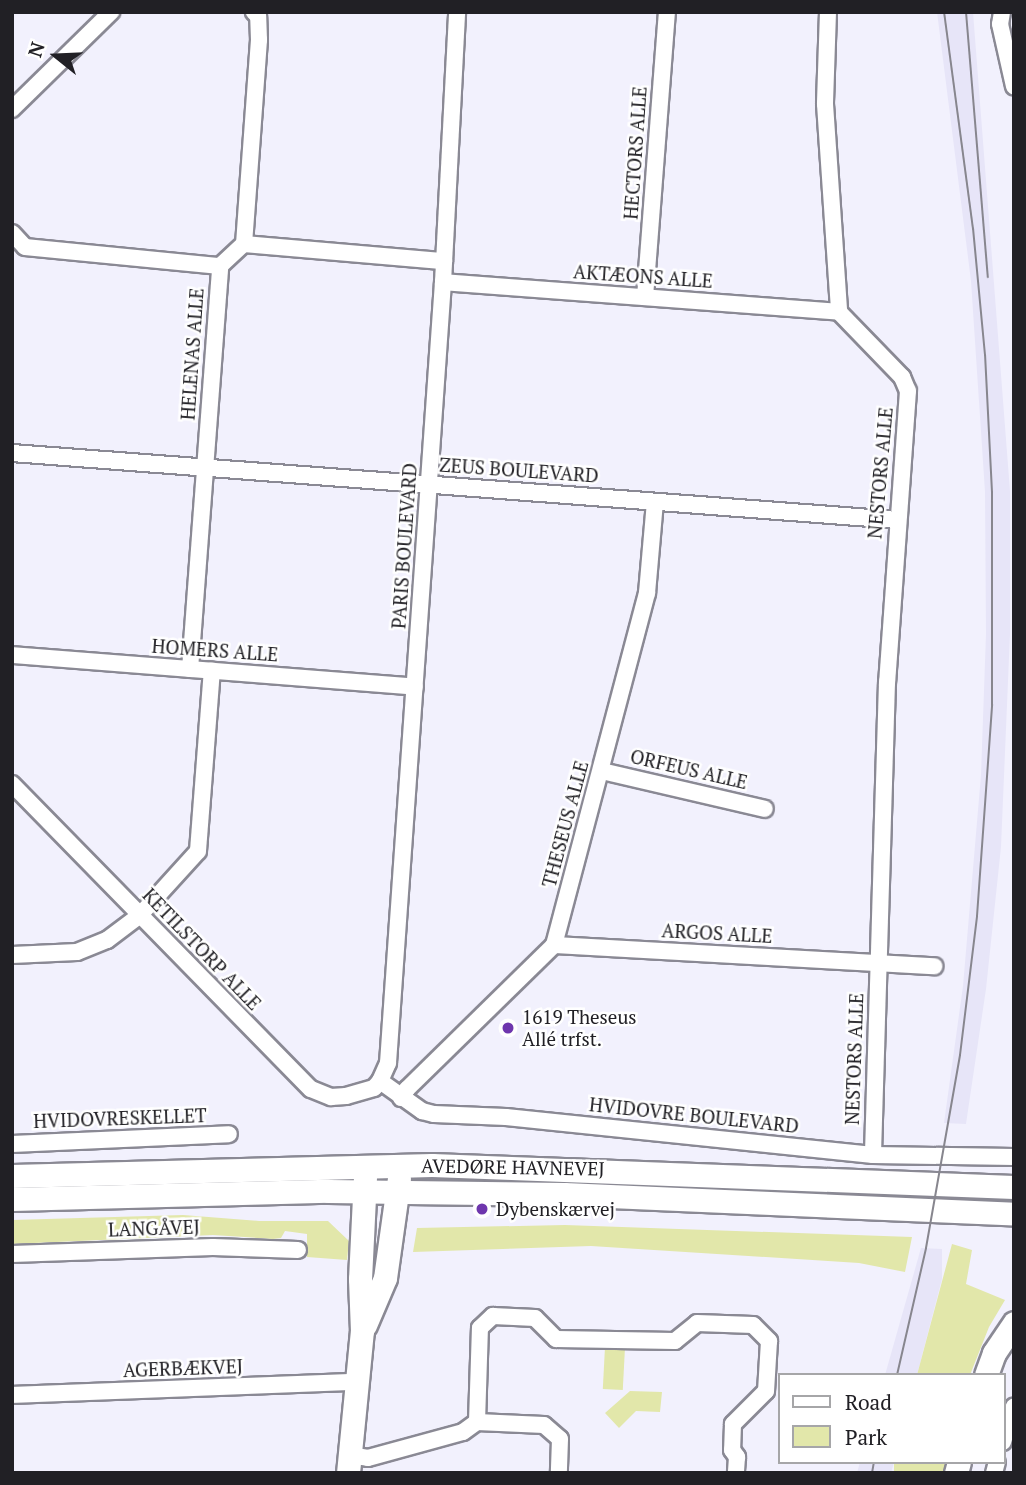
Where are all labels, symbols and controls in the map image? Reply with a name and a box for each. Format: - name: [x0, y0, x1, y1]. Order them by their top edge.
- north arrow: [21, 21, 91, 91]
- text: N: [21, 39, 50, 60]
- street label: HECTORS ALLE: [619, 85, 651, 221]
- street label: AKTÆONS ALLE: [572, 260, 714, 292]
- street label: HELENAS ALLE: [176, 287, 208, 421]
- street label: NESTORS ALLE: [863, 406, 897, 540]
- street label: ZEUS BOULEVARD: [439, 453, 599, 487]
- street label: PARIS BOULEVARD: [387, 462, 421, 630]
- street label: HOMERS ALLE: [151, 634, 279, 666]
- street label: ORFEUS ALLE: [628, 744, 750, 794]
- street label: THESEUS ALLE: [537, 758, 593, 890]
- street label: KETILSTORP ALLE: [138, 883, 266, 1015]
- street label: ARGOS ALLE: [661, 919, 773, 947]
- street label: NESTORS ALLE: [840, 992, 868, 1126]
- place label: 1619 Theseus Allé trfst.: [522, 1006, 637, 1050]
- marker: 1619 Theseus Allé trfst.: [500, 1020, 516, 1036]
- street label: HVIDOVRE BOULEVARD: [588, 1093, 800, 1137]
- street label: HVIDOVRESKELLET: [33, 1104, 207, 1132]
- street label: AVEDØRE HAVNEVEJ: [421, 1154, 605, 1180]
- place label: Dybenskærvej: [496, 1198, 615, 1220]
- marker: Dybenskærvej: [474, 1201, 490, 1217]
- street label: LANGÅVEJ: [108, 1215, 200, 1241]
- street label: AGERBÆKVEJ: [123, 1355, 243, 1381]
- legend: [778, 1373, 1005, 1464]
- text: Road: [845, 1388, 892, 1416]
- text: Park: [845, 1423, 887, 1451]

